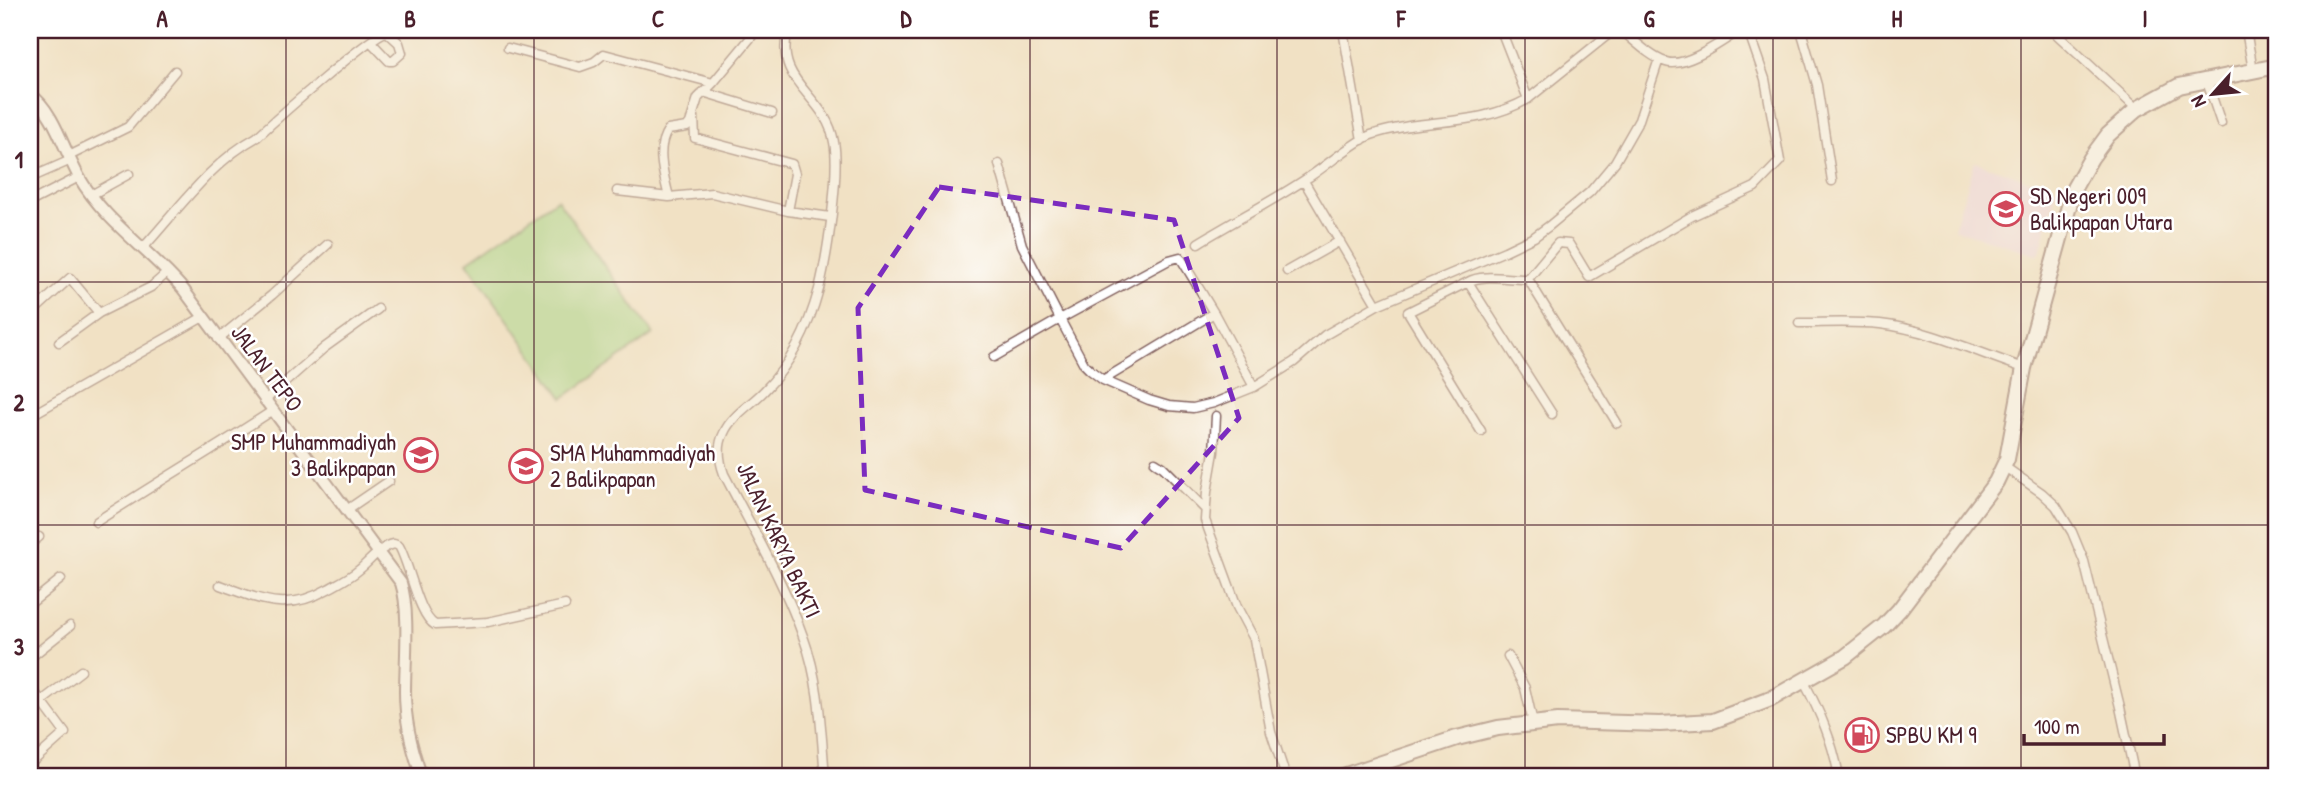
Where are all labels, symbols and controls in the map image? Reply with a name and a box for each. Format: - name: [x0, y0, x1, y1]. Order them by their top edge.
- text: A: [156, 3, 168, 34]
- text: B: [404, 3, 416, 34]
- text: C: [652, 3, 664, 34]
- text: D: [901, 3, 913, 34]
- text: E: [1149, 3, 1160, 34]
- text: F: [1396, 3, 1407, 34]
- text: G: [1643, 3, 1655, 34]
- text: H: [1892, 3, 1903, 34]
- text: I: [2142, 3, 2148, 34]
- north arrow: [2178, 60, 2248, 130]
- text: N: [2184, 91, 2212, 112]
- text: 1: [15, 144, 23, 175]
- place label: SD Negeri 009 Balikpapan Utara: [2030, 180, 2172, 237]
- school or university icon: SD Negeri 009 Balikpapan Utara: [1987, 190, 2025, 228]
- street label: JALAN TEPO: [224, 318, 310, 418]
- text: 2: [14, 387, 25, 418]
- place label: SMP Muhammadiyah 3 Balikpapan: [231, 426, 396, 483]
- school or university icon: SMP Muhammadiyah 3 Balikpapan: [402, 436, 440, 474]
- place label: SMA Muhammadiyah 2 Balikpapan: [550, 437, 715, 494]
- school or university icon: SMA Muhammadiyah 2 Balikpapan: [507, 447, 545, 485]
- street label: JALAN KARYA BAKTI: [730, 457, 829, 623]
- text: 3: [14, 631, 24, 662]
- scale bar: [2024, 702, 2164, 746]
- text: 100 m: [2034, 712, 2080, 741]
- fuel station icon: SPBU KM 9: [1843, 716, 1881, 754]
- place label: SPBU KM 9: [1886, 719, 1977, 750]

